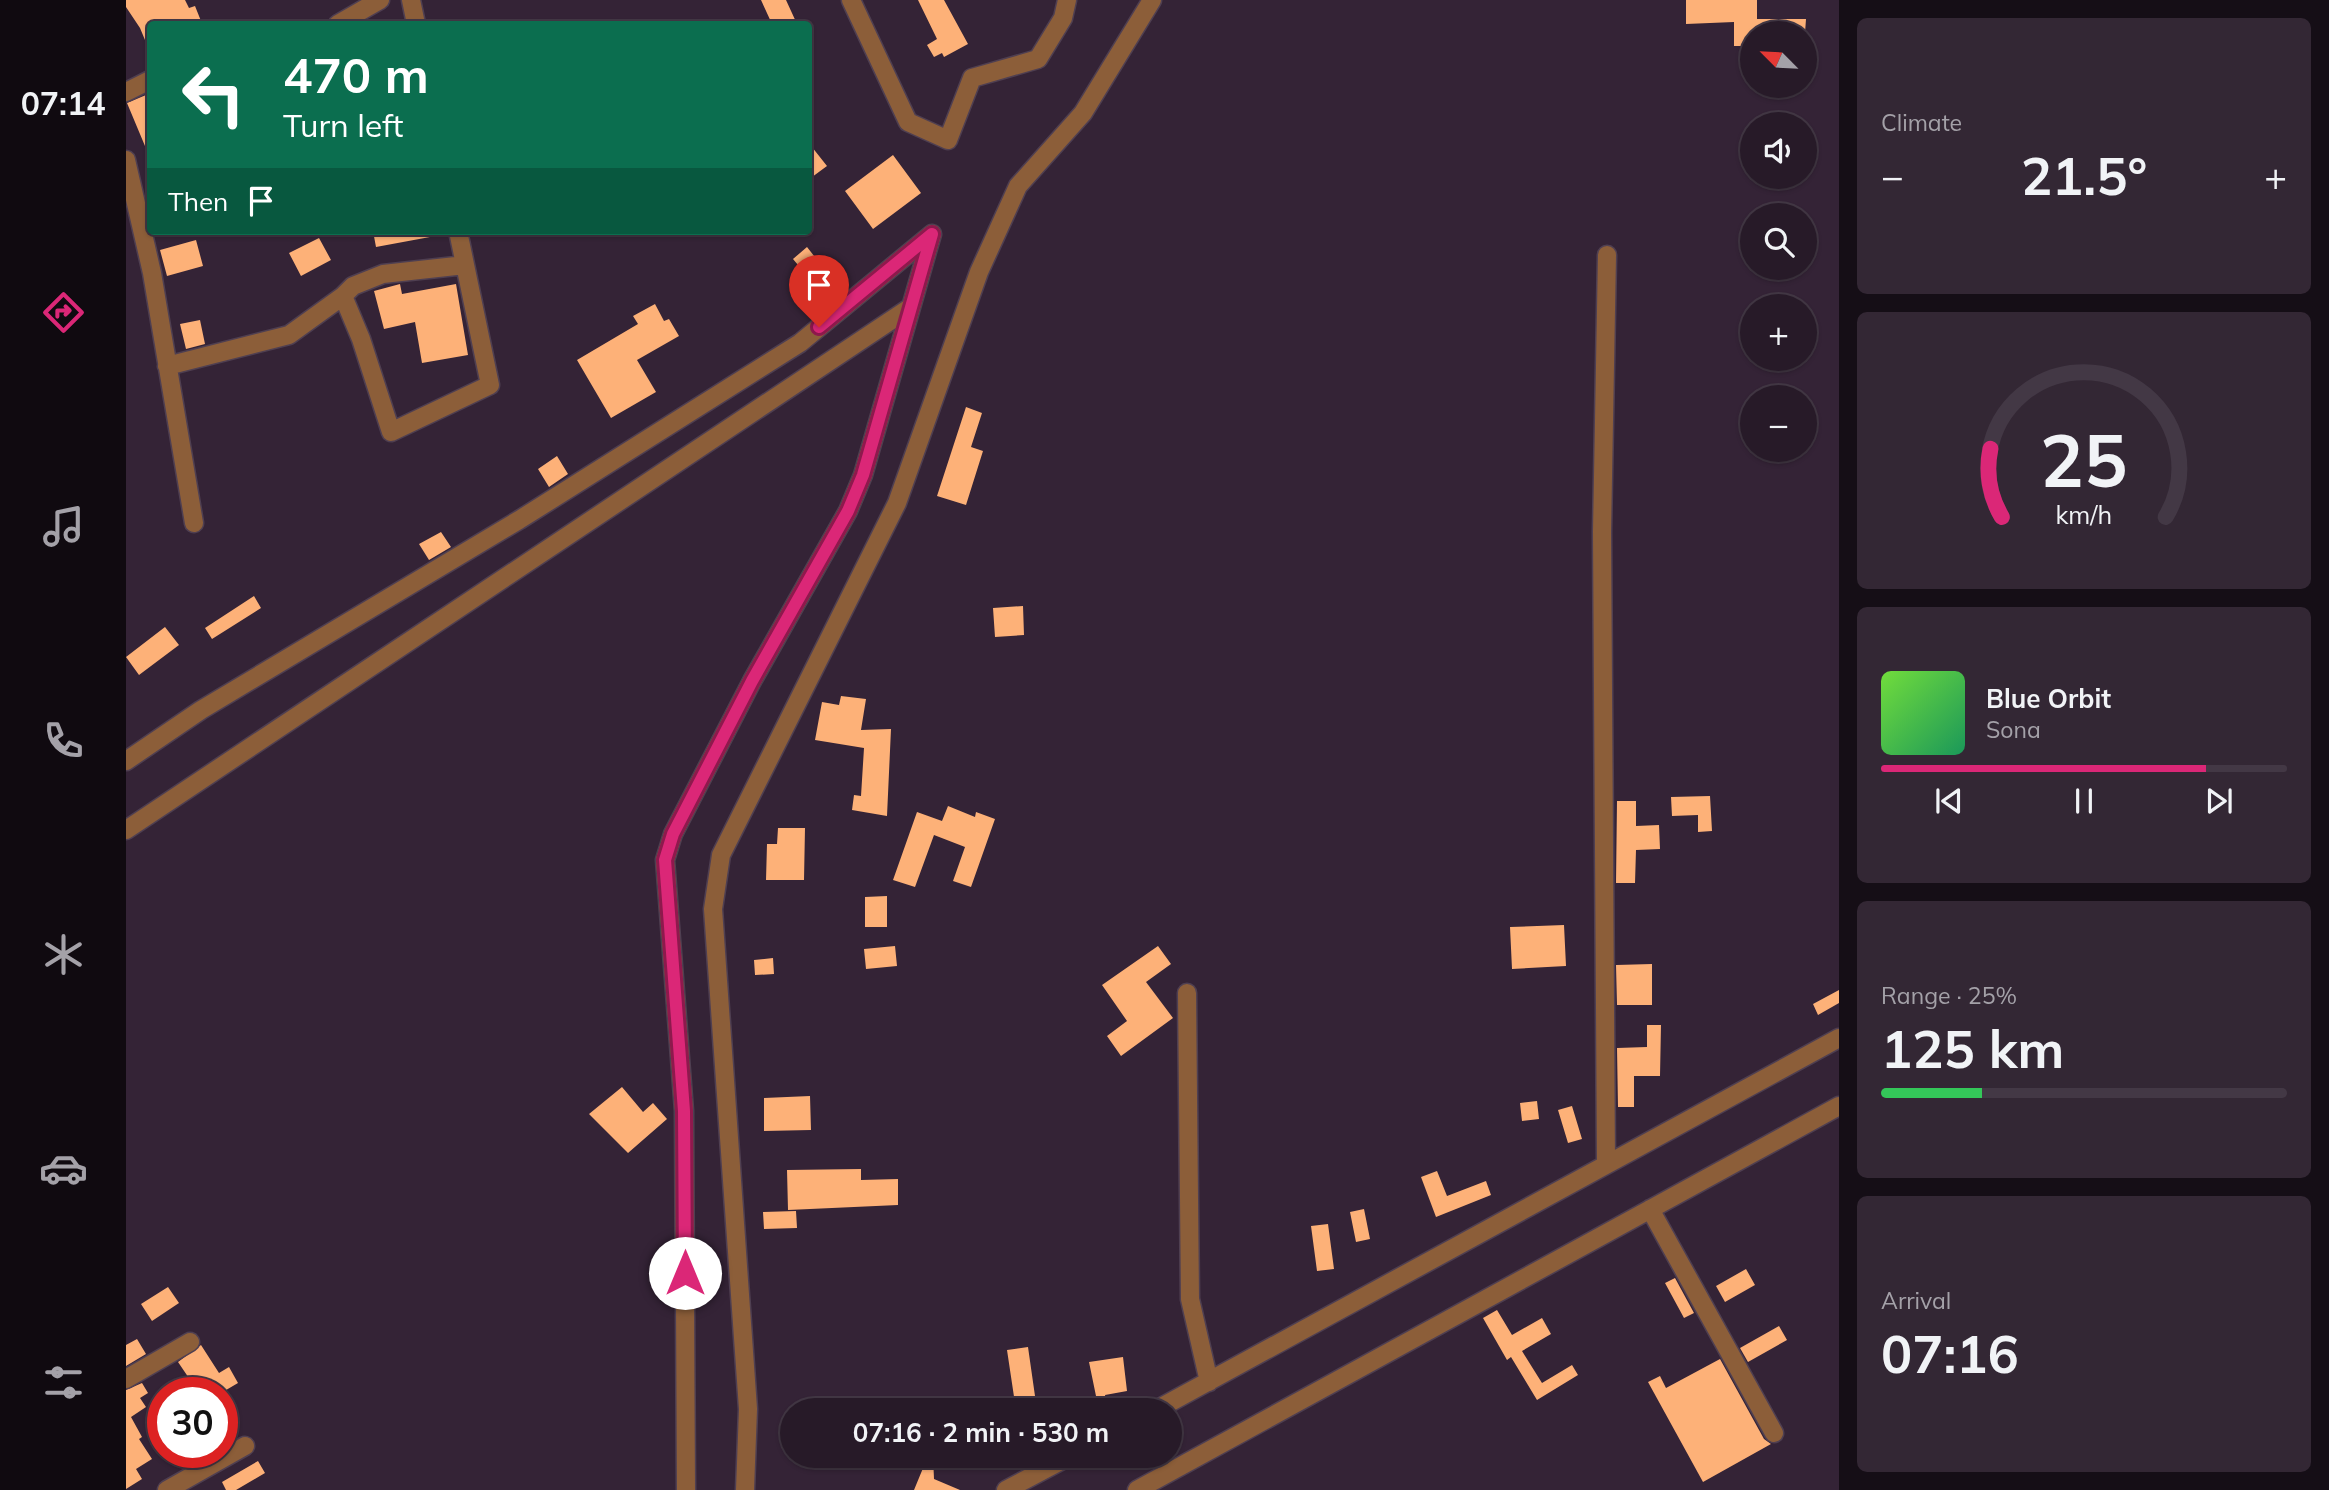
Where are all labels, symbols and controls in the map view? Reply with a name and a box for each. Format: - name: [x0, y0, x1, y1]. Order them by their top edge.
- north arrow: [1740, 21, 1816, 98]
- map controls: [1740, 21, 1817, 462]
- text: 470 m: [283, 44, 429, 105]
- icon: left: [168, 49, 259, 140]
- text: 07:14: [21, 83, 105, 123]
- text: Turn left: [283, 105, 403, 145]
- text: Climate: [1881, 108, 1962, 137]
- button: sound: [1740, 112, 1817, 189]
- text: 21.5°: [2021, 143, 2147, 208]
- text: −: [1881, 152, 1904, 200]
- text: +: [2264, 152, 2287, 200]
- icon: arrive: [242, 182, 280, 220]
- text: Then: [168, 185, 228, 218]
- button: search: [1740, 203, 1817, 280]
- pin: [789, 255, 849, 327]
- icon: arrive: [800, 266, 838, 304]
- icon: directions: [39, 288, 88, 337]
- button: +: [1740, 294, 1817, 371]
- button: −: [1740, 385, 1817, 462]
- text: 25: [2040, 414, 2128, 505]
- text: km/h: [2056, 498, 2112, 529]
- icon: music: [39, 502, 88, 551]
- text: Blue Orbit: [1986, 682, 2111, 715]
- text: Sona: [1986, 715, 2041, 744]
- icon: phone: [39, 716, 88, 765]
- icon: previous: [1930, 782, 1968, 820]
- icon: pause: [2065, 782, 2103, 820]
- icon: next: [2200, 782, 2238, 820]
- icon: climate: [39, 930, 88, 979]
- text: Range · 25%: [1881, 981, 2017, 1010]
- text: 125 km: [1881, 1016, 2064, 1081]
- icon: car: [39, 1144, 88, 1193]
- position arrow: [648, 1236, 722, 1310]
- text: Arrival: [1881, 1286, 1951, 1315]
- text: 07:16: [1881, 1321, 2019, 1386]
- icon: filters: [39, 1358, 88, 1407]
- speed limit sign: 30: [147, 1377, 238, 1468]
- text: 07:16 · 2 min · 530 m: [853, 1416, 1109, 1449]

